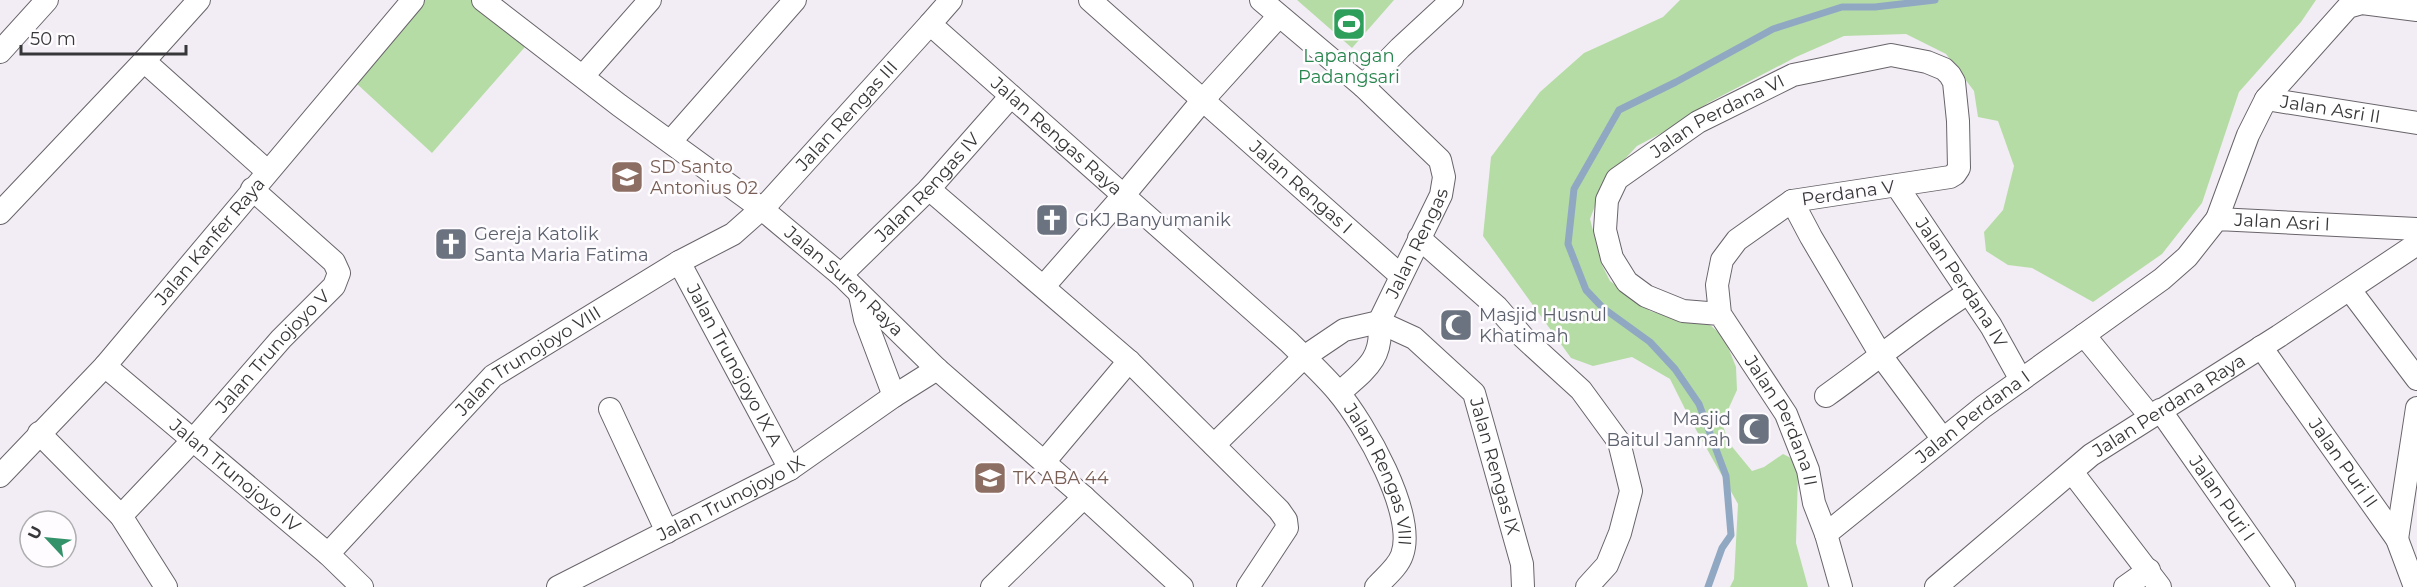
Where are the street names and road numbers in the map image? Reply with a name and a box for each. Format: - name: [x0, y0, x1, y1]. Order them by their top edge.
- street label: Jalan Rengas III: [791, 56, 902, 176]
- street label: Jalan Perdana VI: [1645, 70, 1788, 164]
- street label: Jalan Rengas Raya: [986, 72, 1127, 200]
- street label: Jalan Asri II: [2278, 90, 2382, 128]
- street label: Jalan Rengas IV: [870, 128, 985, 247]
- street label: Jalan Rengas I: [1244, 135, 1357, 239]
- street label: Jalan Kanfer Raya: [150, 173, 270, 310]
- street label: Perdana V: [1800, 176, 1896, 210]
- street label: Jalan Rengas: [1381, 187, 1453, 303]
- street label: Jalan Asri I: [2233, 209, 2331, 236]
- street label: Jalan Perdana IV: [1910, 213, 2012, 352]
- street label: Jalan Suren Raya: [779, 221, 908, 341]
- street label: Jalan Trunojoyo IX A: [681, 279, 787, 450]
- street label: Jalan Trunojoyo V: [210, 285, 335, 418]
- street label: Jalan Trunojoyo VIII: [450, 301, 605, 421]
- street label: Jalan Perdana Raya: [2088, 349, 2249, 463]
- street label: Jalan Perdana II: [1739, 351, 1822, 488]
- street label: Jalan Perdana I: [1911, 366, 2034, 469]
- street label: Jalan Rengas IX: [1465, 394, 1524, 538]
- street label: Jalan Rengas VIII: [1339, 398, 1416, 546]
- street label: Jalan Puri II: [2303, 413, 2382, 512]
- street label: Jalan Trunojoyo IV: [164, 414, 305, 537]
- street label: Jalan Trunojoyo IX: [652, 451, 809, 546]
- street label: Jalan Puri I: [2184, 451, 2259, 545]

